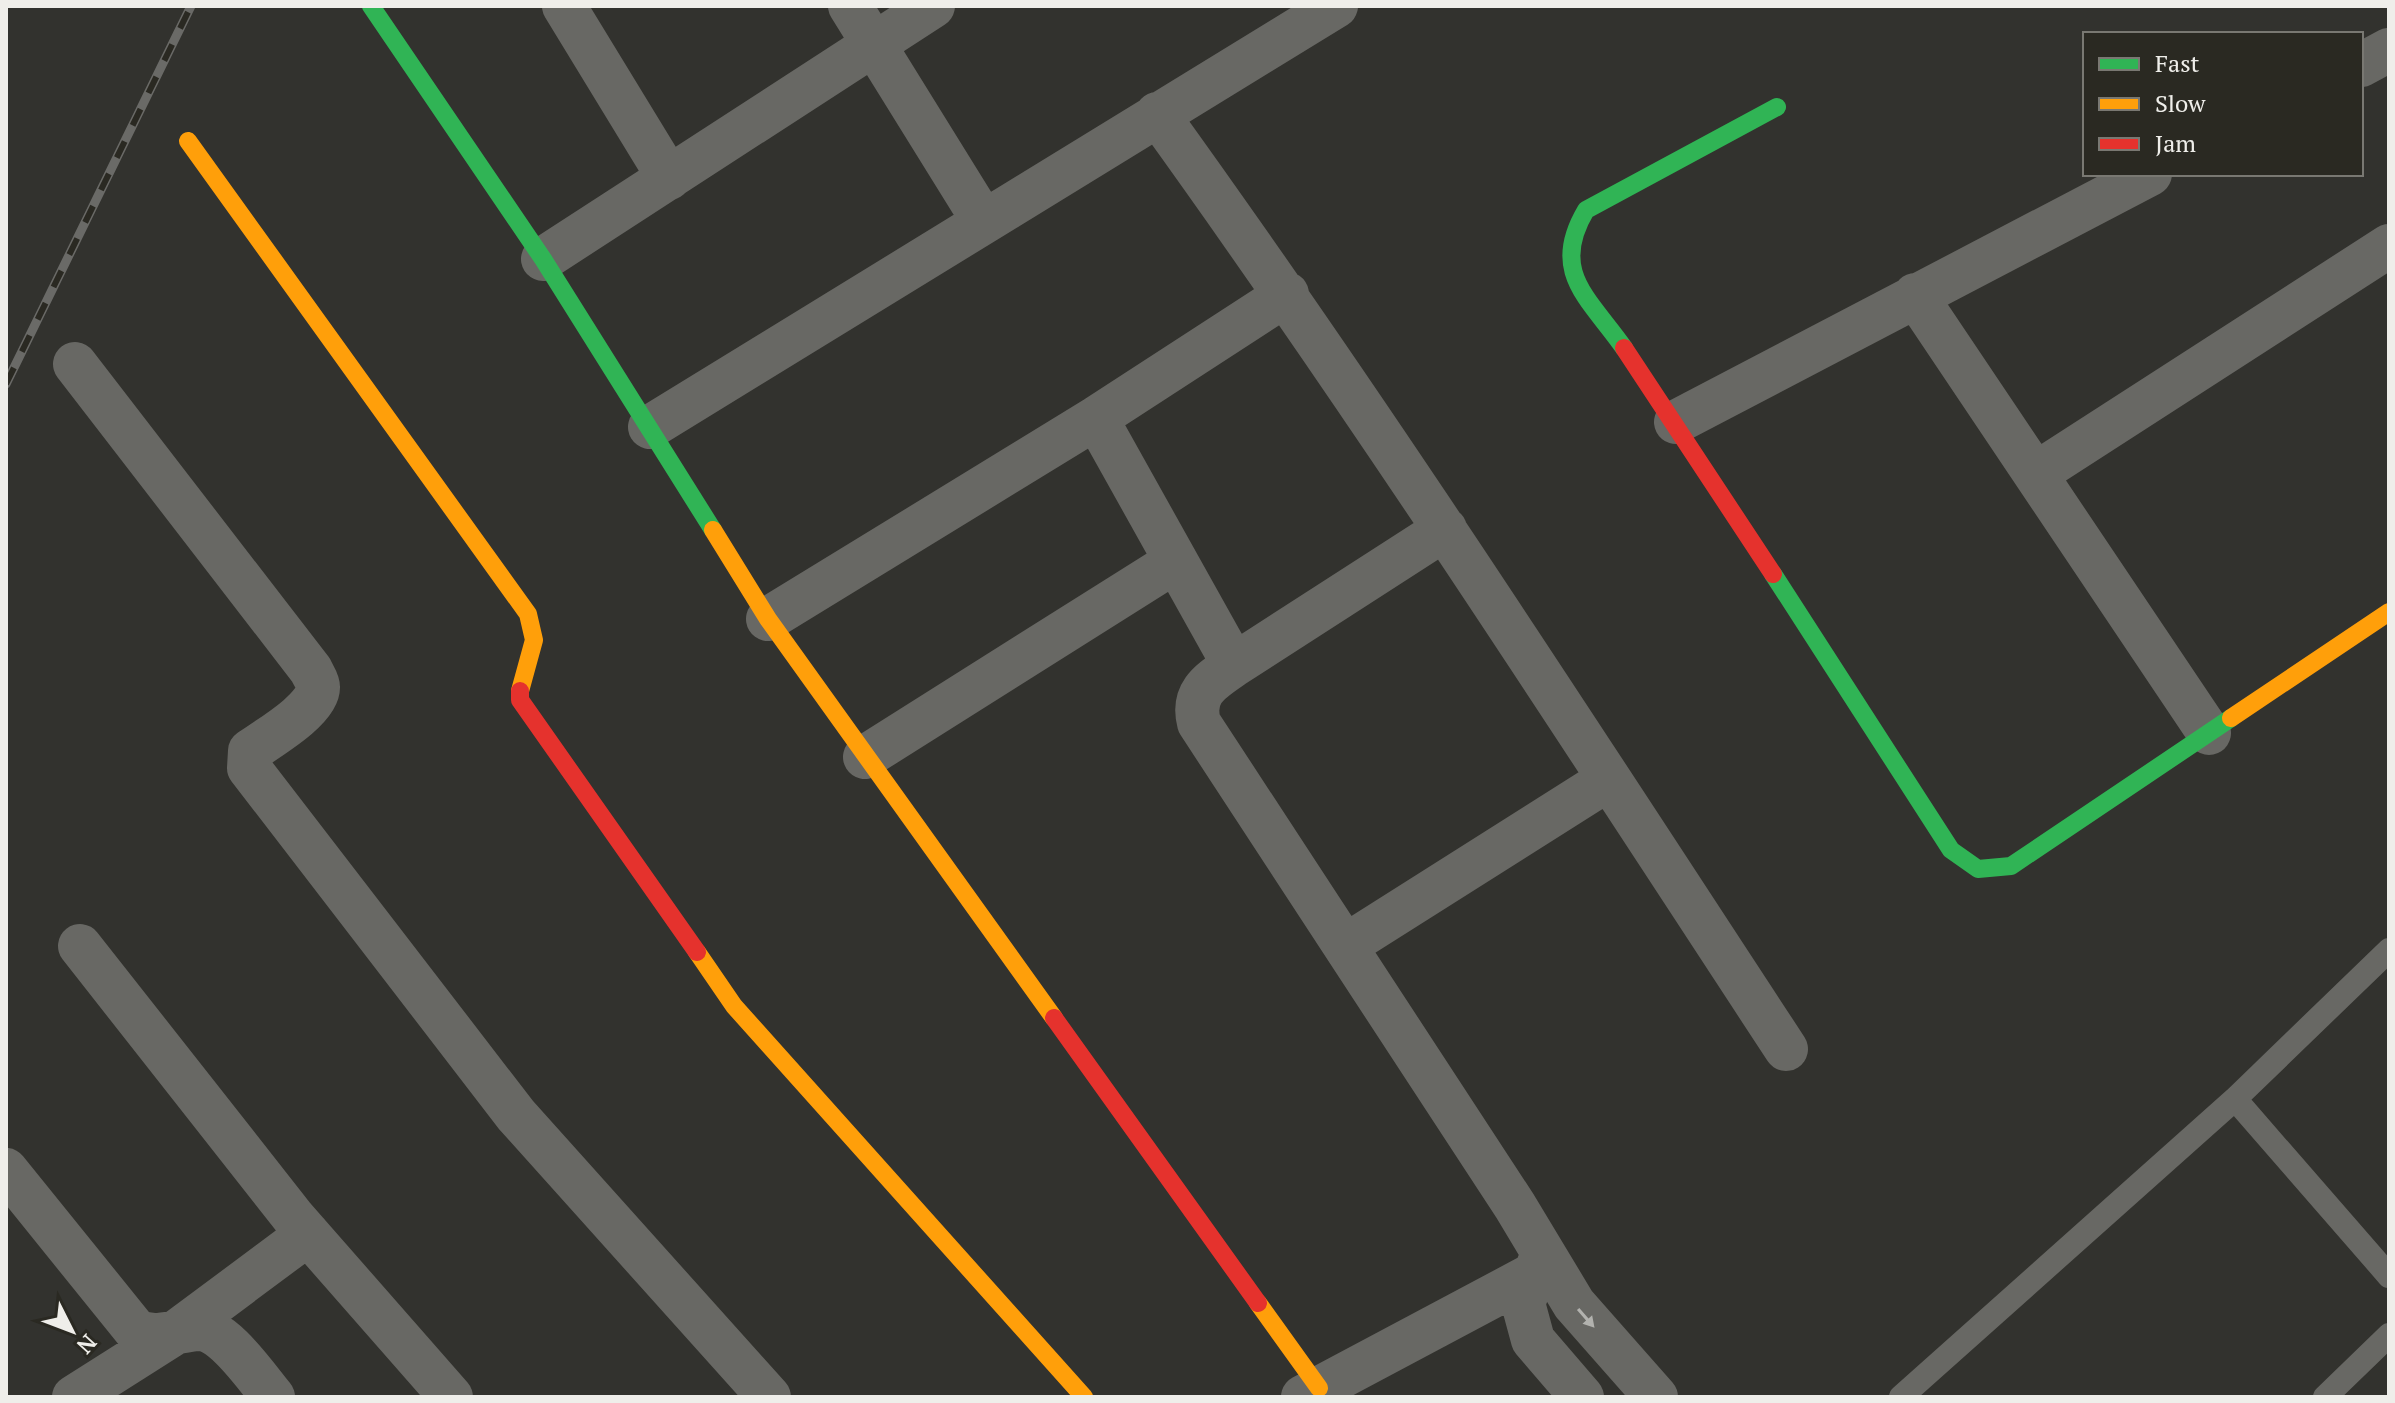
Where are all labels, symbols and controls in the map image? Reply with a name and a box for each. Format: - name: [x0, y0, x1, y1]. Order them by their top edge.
- legend: [2083, 32, 2363, 176]
- text: Fast: [2155, 47, 2200, 79]
- text: Slow: [2155, 87, 2206, 119]
- text: Jam: [2155, 127, 2196, 159]
- north arrow: [32, 1291, 112, 1371]
- one-way arrow: [1577, 1308, 1594, 1328]
- text: N: [71, 1329, 104, 1361]

